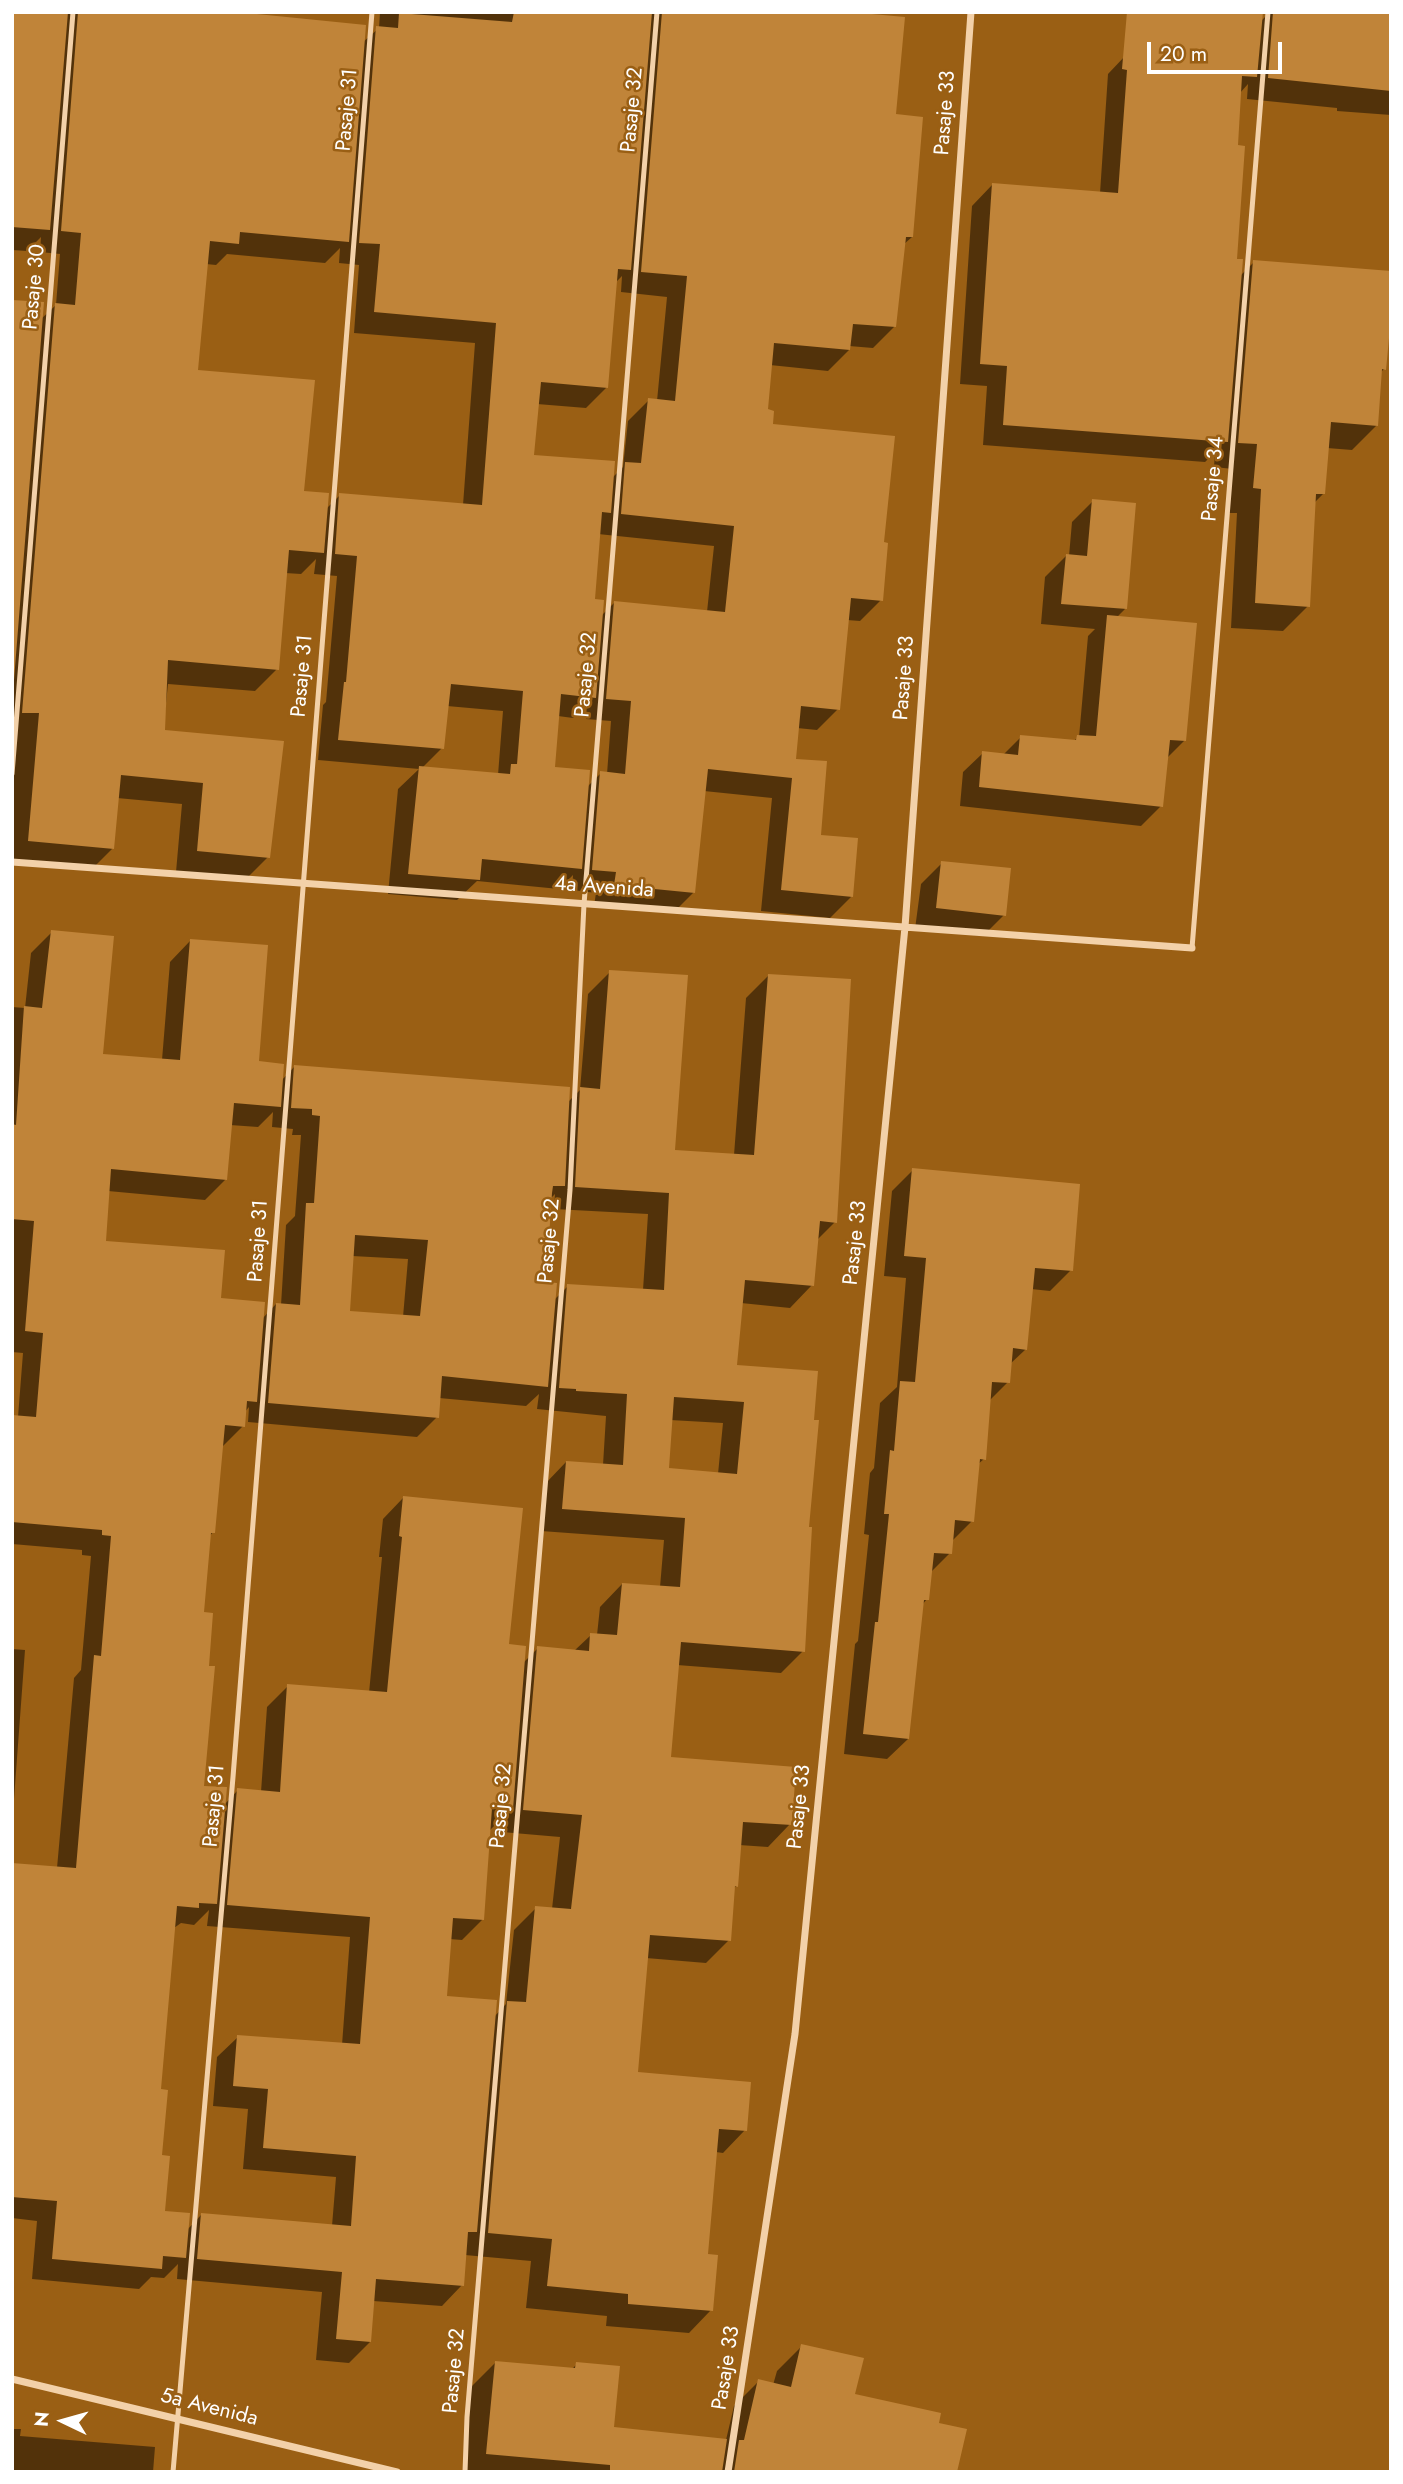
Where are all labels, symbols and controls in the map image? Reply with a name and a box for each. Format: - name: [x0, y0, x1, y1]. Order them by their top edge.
- scale bar: [1151, 28, 1286, 72]
- text: 20 m: [1160, 39, 1207, 69]
- street label: Pasaje 32: [617, 66, 649, 154]
- street label: Pasaje 31: [332, 68, 364, 152]
- street label: Pasaje 33: [930, 70, 962, 156]
- street label: Pasaje 30: [19, 243, 51, 331]
- street label: Pasaje 34: [1198, 435, 1230, 523]
- street label: Pasaje 32: [571, 631, 603, 719]
- street label: Pasaje 31: [287, 634, 319, 718]
- street label: Pasaje 33: [889, 635, 921, 721]
- street label: 4a Avenida: [553, 872, 655, 904]
- street label: Pasaje 32: [534, 1197, 566, 1285]
- street label: Pasaje 31: [244, 1199, 274, 1283]
- street label: Pasaje 33: [839, 1199, 873, 1287]
- street label: Pasaje 32: [486, 1762, 518, 1850]
- street label: Pasaje 33: [783, 1763, 817, 1851]
- street label: Pasaje 31: [199, 1764, 231, 1848]
- street label: Pasaje 33: [708, 2324, 746, 2412]
- street label: Pasaje 32: [439, 2327, 471, 2415]
- street label: 5a Avenida: [158, 2384, 260, 2432]
- north arrow: [28, 2386, 98, 2456]
- text: N: [27, 2410, 56, 2428]

